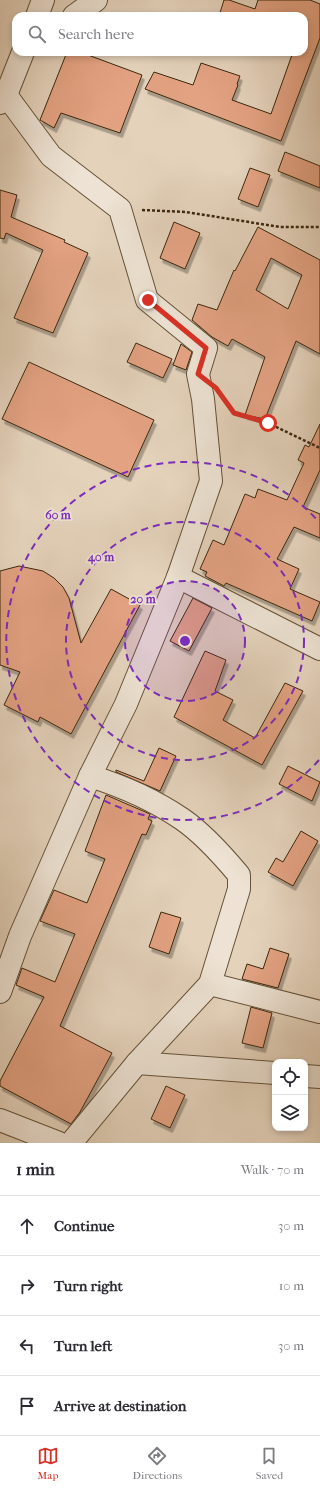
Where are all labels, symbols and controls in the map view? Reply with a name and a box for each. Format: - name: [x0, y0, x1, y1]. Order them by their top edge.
- search box: [12, 12, 308, 56]
- icon: search: [26, 23, 48, 45]
- text: Search here: [58, 25, 134, 43]
- route end: [139, 291, 157, 309]
- route start: [259, 414, 277, 432]
- text: 60 m: [45, 508, 72, 522]
- text: 40 m: [87, 550, 115, 565]
- text: 20 m: [130, 592, 157, 606]
- centre of rings: [178, 634, 192, 648]
- map controls: [272, 1059, 308, 1131]
- button: locate: [272, 1059, 308, 1095]
- button: layers: [272, 1095, 308, 1131]
- text: 1 min: [16, 1159, 55, 1179]
- text: Walk · 70 m: [241, 1162, 304, 1177]
- icon: ahead: [16, 1215, 38, 1237]
- text: Continue: [54, 1217, 114, 1235]
- text: 30 m: [278, 1218, 304, 1233]
- icon: right: [16, 1275, 38, 1297]
- text: Turn right: [54, 1277, 123, 1295]
- text: 10 m: [279, 1278, 304, 1293]
- icon: left: [16, 1335, 38, 1357]
- text: Turn left: [54, 1337, 112, 1355]
- text: 30 m: [278, 1338, 304, 1353]
- icon: arrive: [16, 1395, 38, 1417]
- text: Arrive at destination: [54, 1397, 186, 1415]
- tab: Map: [37, 1445, 59, 1482]
- tab: Directions: [133, 1445, 182, 1482]
- tab: Saved: [256, 1445, 283, 1482]

